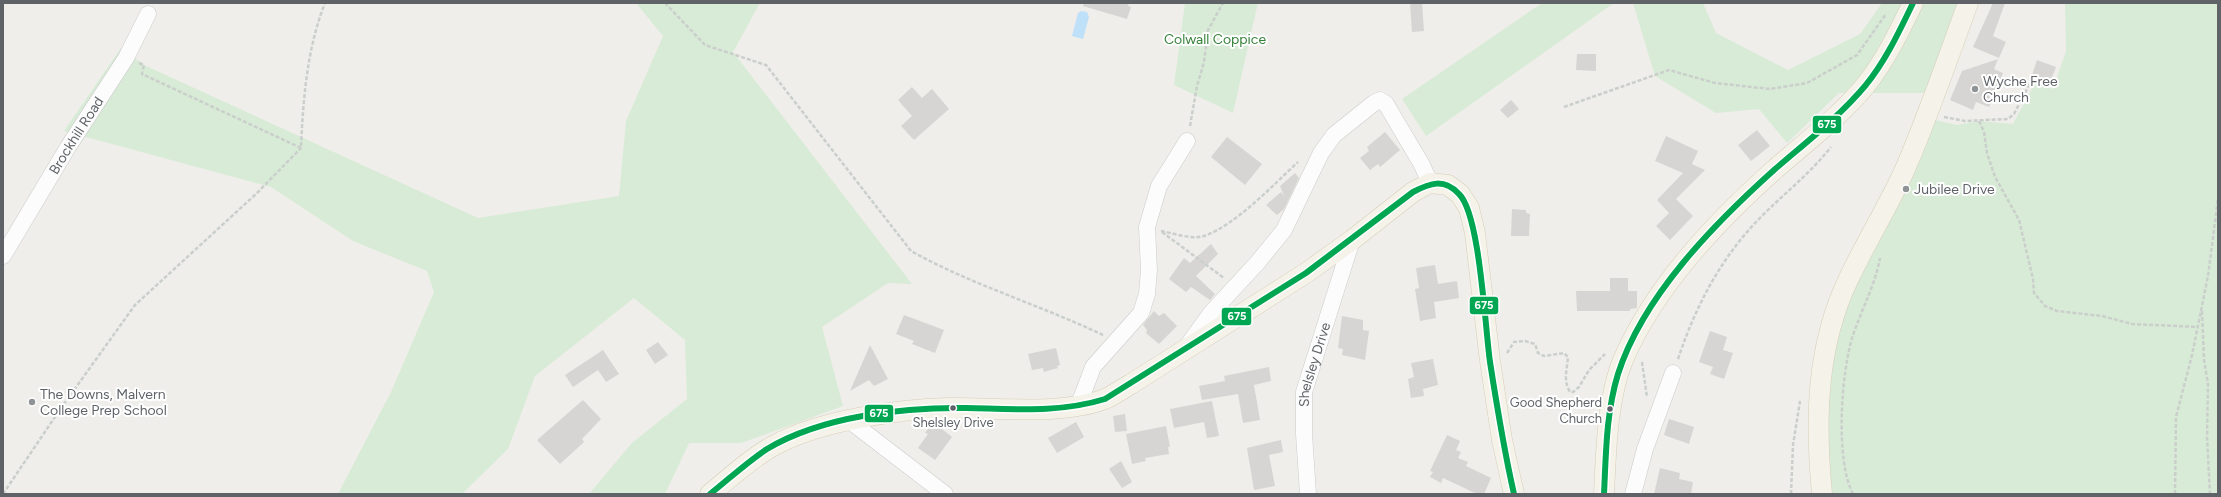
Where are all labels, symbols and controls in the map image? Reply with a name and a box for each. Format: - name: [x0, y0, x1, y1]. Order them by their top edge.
- park label: Colwall Coppice: [1164, 31, 1266, 48]
- place label: Wyche Free Church: [1983, 73, 2058, 106]
- marker: Wyche Free Church: [1970, 84, 1980, 94]
- street label: Brockhill Road: [46, 94, 107, 178]
- line badge: 675: [1812, 115, 1842, 134]
- text: 675: [1818, 118, 1836, 131]
- place label: Jubilee Drive: [1914, 181, 1995, 198]
- marker: Jubilee Drive: [1901, 184, 1911, 194]
- line badge: 675: [1469, 296, 1499, 315]
- text: 675: [1475, 299, 1493, 312]
- line badge: 675: [1221, 307, 1252, 326]
- text: 675: [1228, 310, 1246, 323]
- street label: Shelsley Drive: [1296, 320, 1335, 407]
- place label: The Downs, Malvern College Prep School: [40, 386, 167, 419]
- place label: Good Shepherd Church: [1510, 395, 1602, 426]
- marker: The Downs, Malvern College Prep School: [27, 397, 37, 407]
- marker: Shelsley Drive: [948, 403, 958, 413]
- line badge: 675: [864, 404, 894, 423]
- marker: Good Shepherd Church: [1605, 404, 1615, 414]
- text: 675: [870, 407, 888, 420]
- place label: Shelsley Drive: [912, 415, 994, 430]

